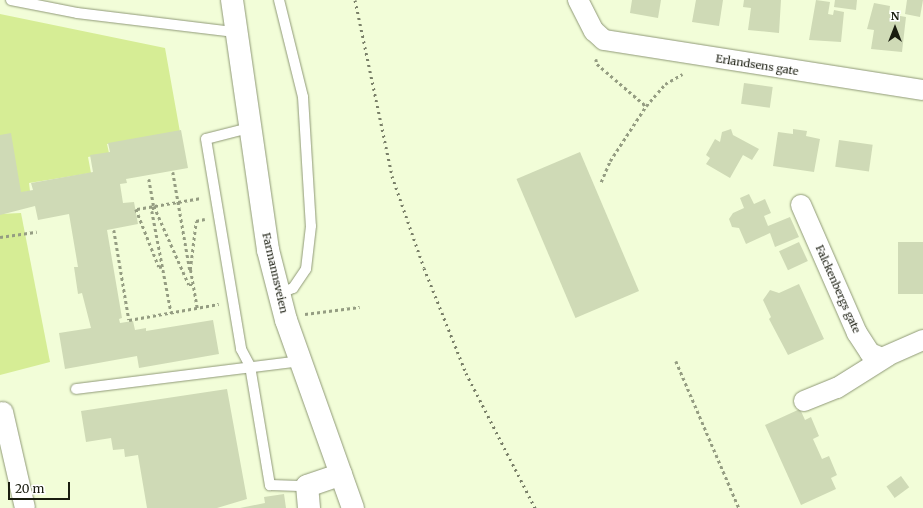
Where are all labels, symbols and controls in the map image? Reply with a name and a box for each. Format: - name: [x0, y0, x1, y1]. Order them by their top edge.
- north arrow: [875, 8, 915, 48]
- text: N: [891, 9, 899, 23]
- street label: Erlandsens gate: [715, 52, 799, 78]
- street label: Farmannsveien: [259, 231, 291, 315]
- street label: Falckenbergs gate: [813, 243, 863, 335]
- scale bar: [10, 474, 72, 500]
- text: 20 m: [15, 481, 44, 496]

